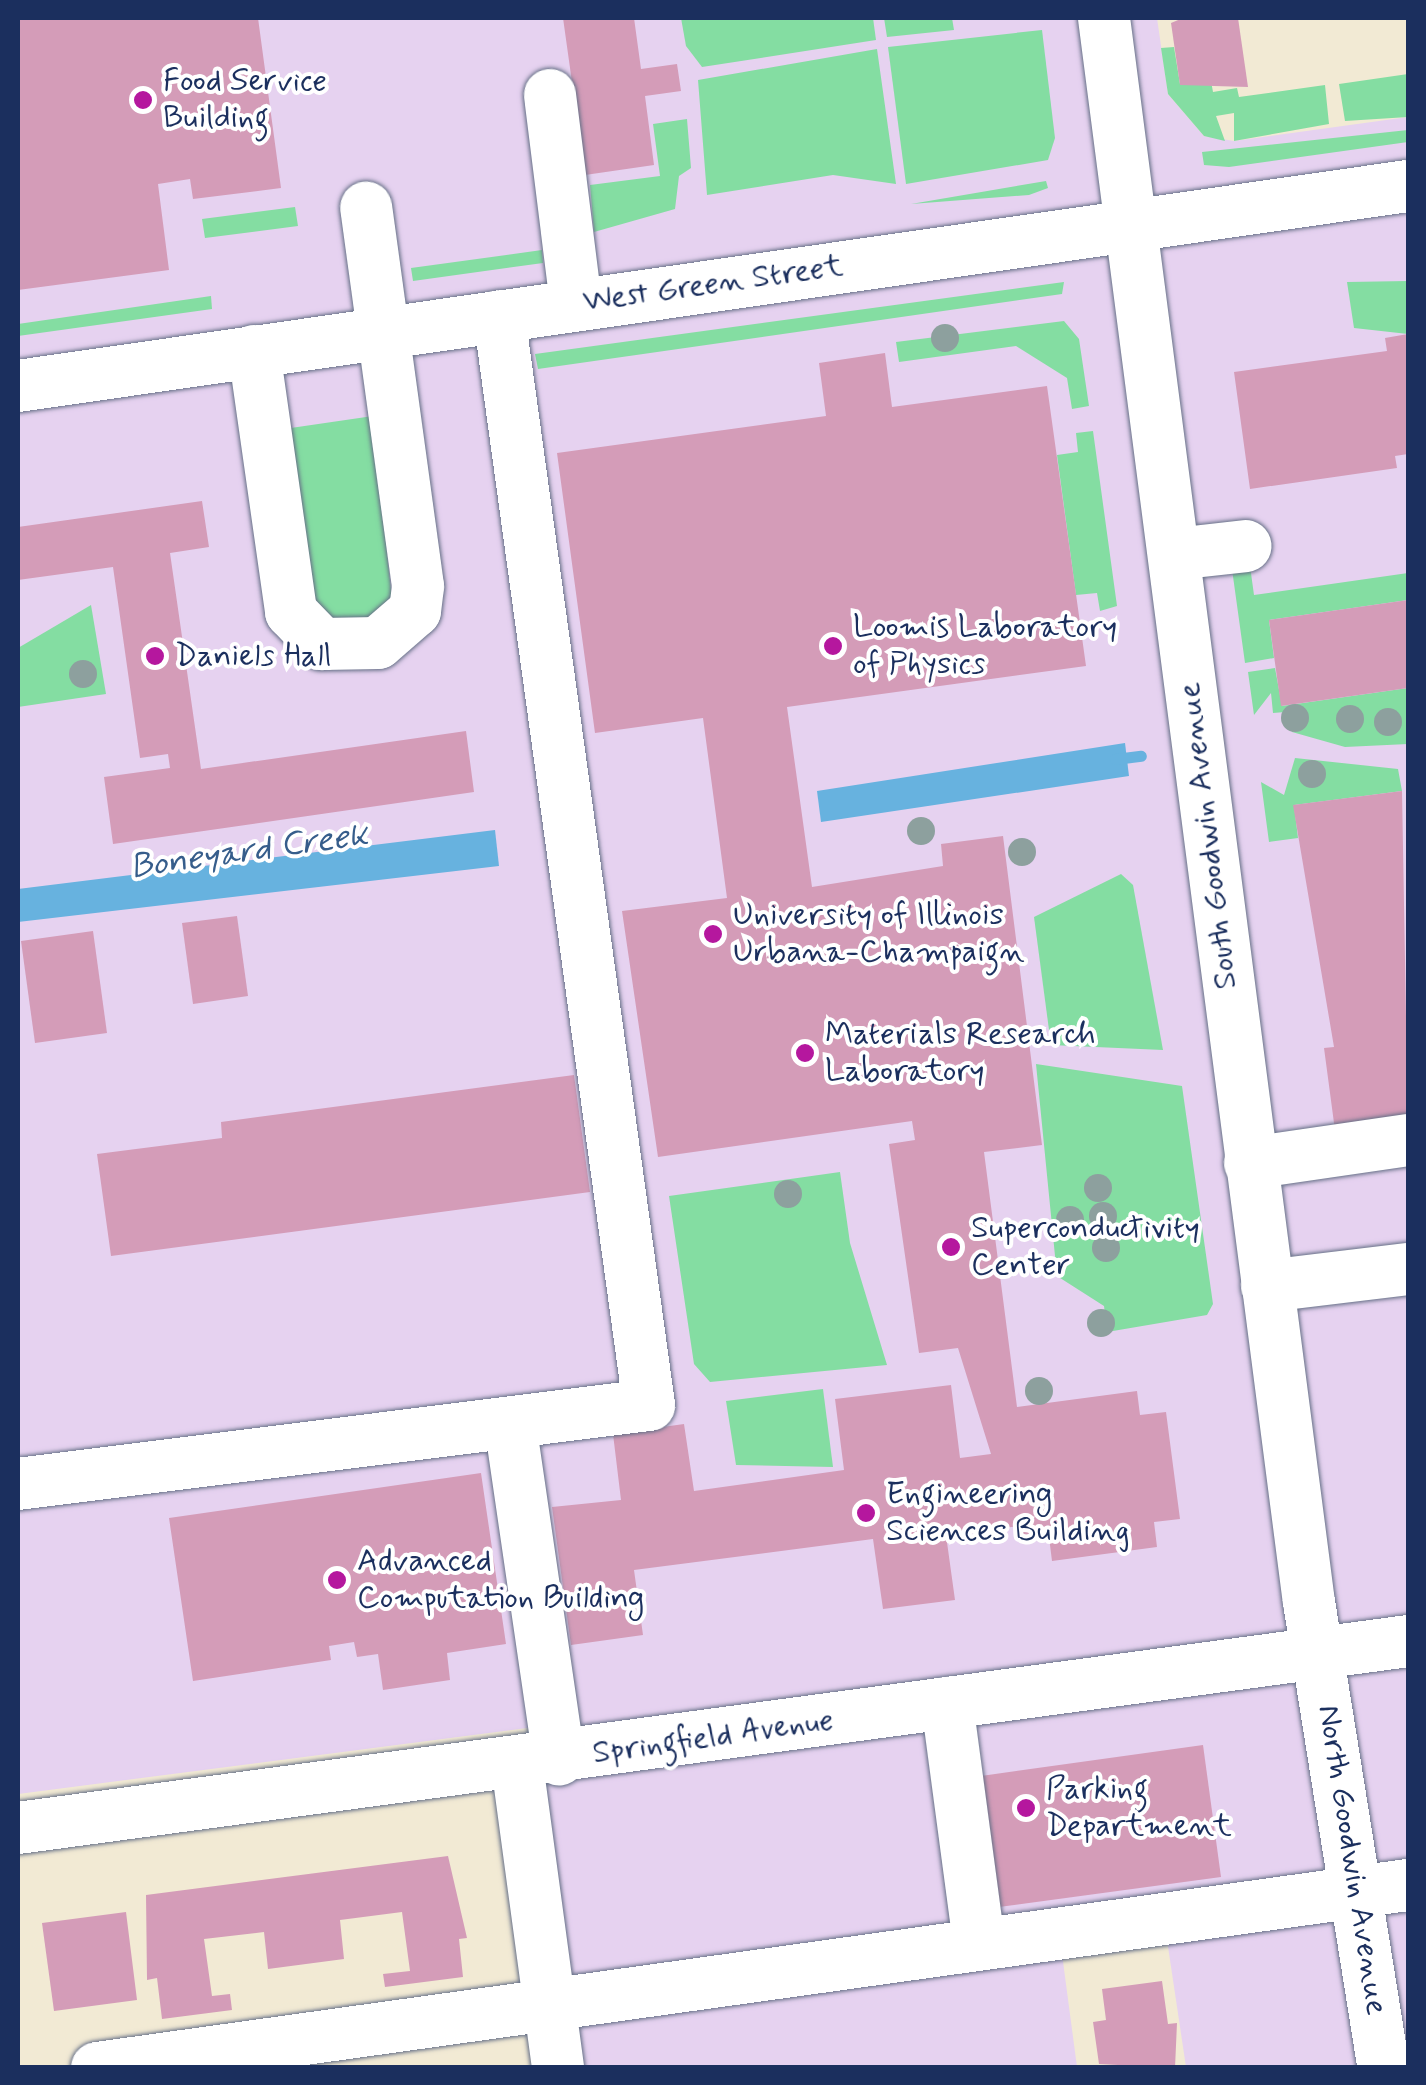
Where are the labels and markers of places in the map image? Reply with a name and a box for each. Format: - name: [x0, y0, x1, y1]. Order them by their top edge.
- place label: Food Service Building: [163, 63, 326, 138]
- marker: Food Service Building: [132, 89, 154, 111]
- place label: Loomis Laboratory of Physics: [853, 609, 1117, 684]
- marker: Loomis Laboratory of Physics: [822, 635, 844, 657]
- place label: Daniels Hall: [175, 637, 335, 675]
- marker: Daniels Hall: [144, 645, 166, 667]
- place label: University of Illinois Urbana-Champaign: [733, 897, 1025, 972]
- marker: University of Illinois Urbana-Champaign: [702, 923, 724, 945]
- place label: Materials Research Laboratory: [825, 1016, 1094, 1091]
- marker: Materials Research Laboratory: [794, 1042, 816, 1064]
- place label: Superconductivity Center: [971, 1210, 1200, 1285]
- marker: Superconductivity Center: [940, 1236, 962, 1258]
- place label: Engineering Sciences Building: [886, 1476, 1121, 1551]
- marker: Engineering Sciences Building: [855, 1502, 877, 1524]
- place label: Advanced Computation Building: [357, 1543, 649, 1618]
- marker: Advanced Computation Building: [326, 1569, 348, 1591]
- place label: Parking Department: [1046, 1771, 1232, 1846]
- marker: Parking Department: [1015, 1797, 1037, 1819]

